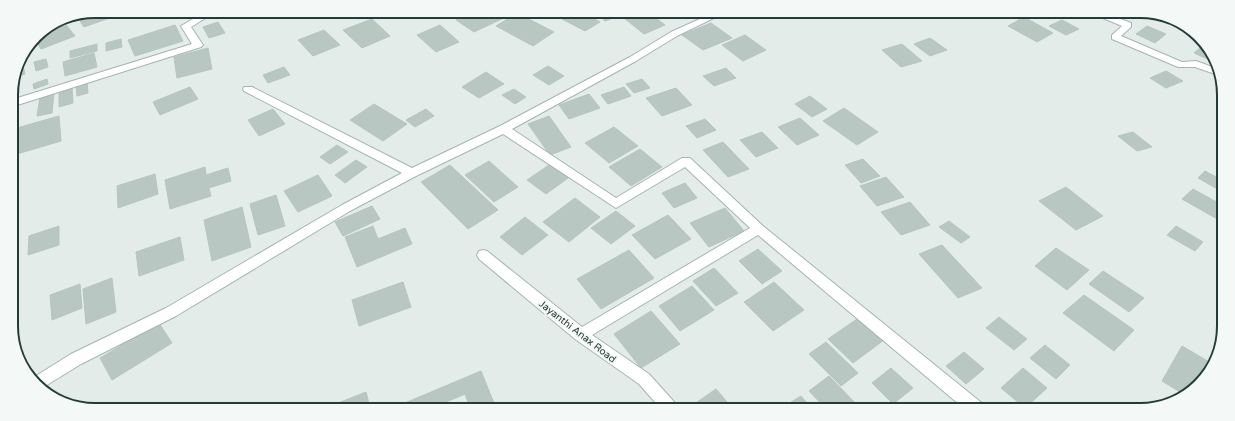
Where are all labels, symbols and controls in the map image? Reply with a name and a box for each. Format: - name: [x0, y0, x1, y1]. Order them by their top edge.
- street label: Jayanthi Anax Road: [537, 298, 618, 366]

